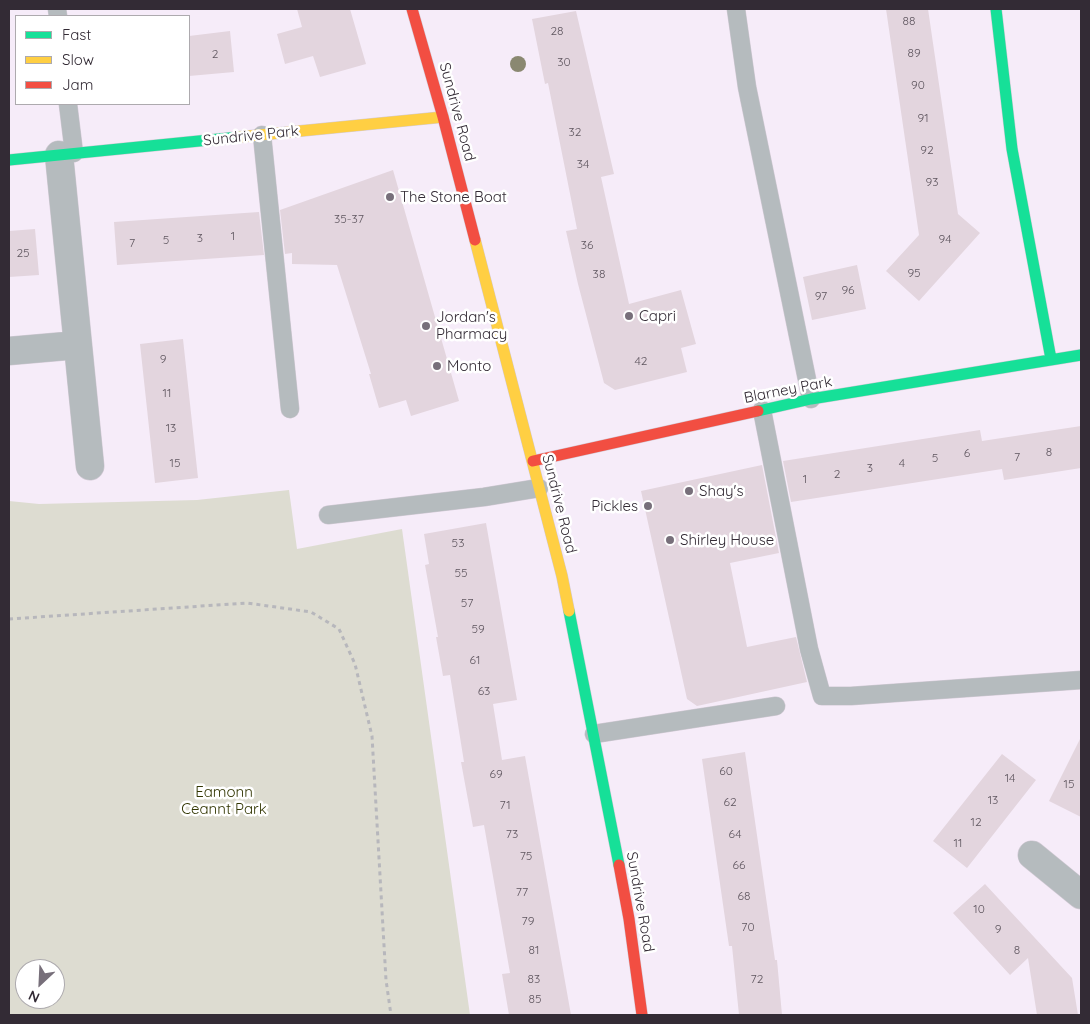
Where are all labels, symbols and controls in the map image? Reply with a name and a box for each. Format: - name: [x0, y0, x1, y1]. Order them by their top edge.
- house number: 88: [903, 14, 915, 28]
- legend: [15, 15, 190, 105]
- house number: 28: [550, 24, 564, 38]
- text: Fast: [62, 25, 91, 44]
- house number: 89: [907, 46, 921, 60]
- house number: 2: [212, 47, 218, 61]
- text: Slow: [62, 50, 94, 69]
- house number: 30: [557, 55, 571, 69]
- street label: Sundrive Road: [435, 61, 479, 163]
- text: Jam: [62, 75, 93, 94]
- house number: 90: [911, 78, 925, 92]
- house number: 91: [917, 111, 929, 125]
- street label: Sundrive Park: [202, 122, 300, 150]
- house number: 32: [569, 125, 581, 139]
- house number: 92: [920, 143, 934, 157]
- house number: 34: [577, 157, 589, 171]
- house number: 93: [926, 175, 938, 189]
- place label: The Stone Boat: [400, 188, 507, 206]
- marker: The Stone Boat: [384, 191, 396, 203]
- house number: 35-37: [334, 212, 364, 226]
- house number: 1: [231, 229, 235, 243]
- house number: 3: [197, 231, 203, 245]
- house number: 94: [938, 232, 952, 246]
- house number: 5: [163, 233, 169, 247]
- house number: 7: [129, 236, 135, 250]
- house number: 36: [581, 238, 593, 252]
- house number: 25: [16, 246, 30, 260]
- house number: 95: [907, 266, 921, 280]
- house number: 38: [593, 267, 605, 281]
- house number: 96: [841, 283, 855, 297]
- house number: 97: [815, 289, 827, 303]
- place label: Capri: [639, 307, 676, 325]
- place label: Jordan's Pharmacy: [436, 308, 507, 343]
- marker: Capri: [623, 310, 635, 322]
- marker: Jordan's Pharmacy: [420, 320, 432, 332]
- house number: 9: [160, 352, 166, 366]
- house number: 42: [635, 354, 647, 368]
- place label: Monto: [447, 357, 491, 375]
- marker: Monto: [431, 360, 443, 372]
- street label: Blarney Park: [742, 373, 834, 407]
- house number: 11: [163, 386, 171, 400]
- house number: 13: [166, 421, 176, 435]
- house number: 8: [1046, 445, 1052, 459]
- house number: 6: [964, 446, 970, 460]
- house number: 7: [1014, 450, 1020, 464]
- house number: 5: [932, 451, 938, 465]
- street label: Sundrive Road: [538, 453, 580, 555]
- house number: 15: [170, 456, 180, 470]
- house number: 4: [899, 456, 905, 470]
- house number: 3: [867, 461, 873, 475]
- house number: 2: [834, 467, 840, 481]
- house number: 1: [803, 472, 807, 486]
- place label: Shay's: [699, 482, 743, 500]
- marker: Shay's: [683, 485, 695, 497]
- place label: Pickles: [591, 497, 638, 515]
- marker: Pickles: [642, 500, 654, 512]
- place label: Shirley House: [680, 531, 774, 549]
- marker: Shirley House: [664, 534, 676, 546]
- house number: 53: [452, 536, 464, 550]
- house number: 55: [454, 566, 468, 580]
- house number: 57: [461, 596, 473, 610]
- house number: 59: [471, 622, 485, 636]
- house number: 61: [470, 653, 480, 667]
- house number: 63: [478, 684, 490, 698]
- house number: 60: [719, 764, 733, 778]
- house number: 69: [489, 767, 503, 781]
- house number: 14: [1005, 771, 1015, 785]
- house number: 15: [1064, 777, 1074, 791]
- park label: Eamonn Ceannt Park: [181, 783, 267, 818]
- house number: 13: [988, 793, 998, 807]
- house number: 62: [723, 795, 737, 809]
- house number: 71: [499, 798, 511, 812]
- house number: 12: [970, 815, 982, 829]
- house number: 73: [506, 827, 518, 841]
- house number: 64: [729, 827, 741, 841]
- house number: 11: [954, 836, 962, 850]
- house number: 75: [520, 849, 532, 863]
- street label: Sundrive Road: [622, 851, 658, 953]
- house number: 66: [733, 858, 745, 872]
- house number: 77: [516, 885, 528, 899]
- house number: 68: [738, 889, 750, 903]
- house number: 10: [973, 902, 985, 916]
- house number: 79: [522, 914, 534, 928]
- house number: 70: [741, 920, 755, 934]
- house number: 9: [995, 922, 1001, 936]
- house number: 81: [529, 943, 539, 957]
- house number: 8: [1014, 943, 1020, 957]
- north arrow: [15, 959, 65, 1009]
- house number: 83: [528, 972, 540, 986]
- house number: 72: [751, 972, 763, 986]
- text: N: [26, 986, 43, 1007]
- house number: 85: [528, 992, 542, 1006]

